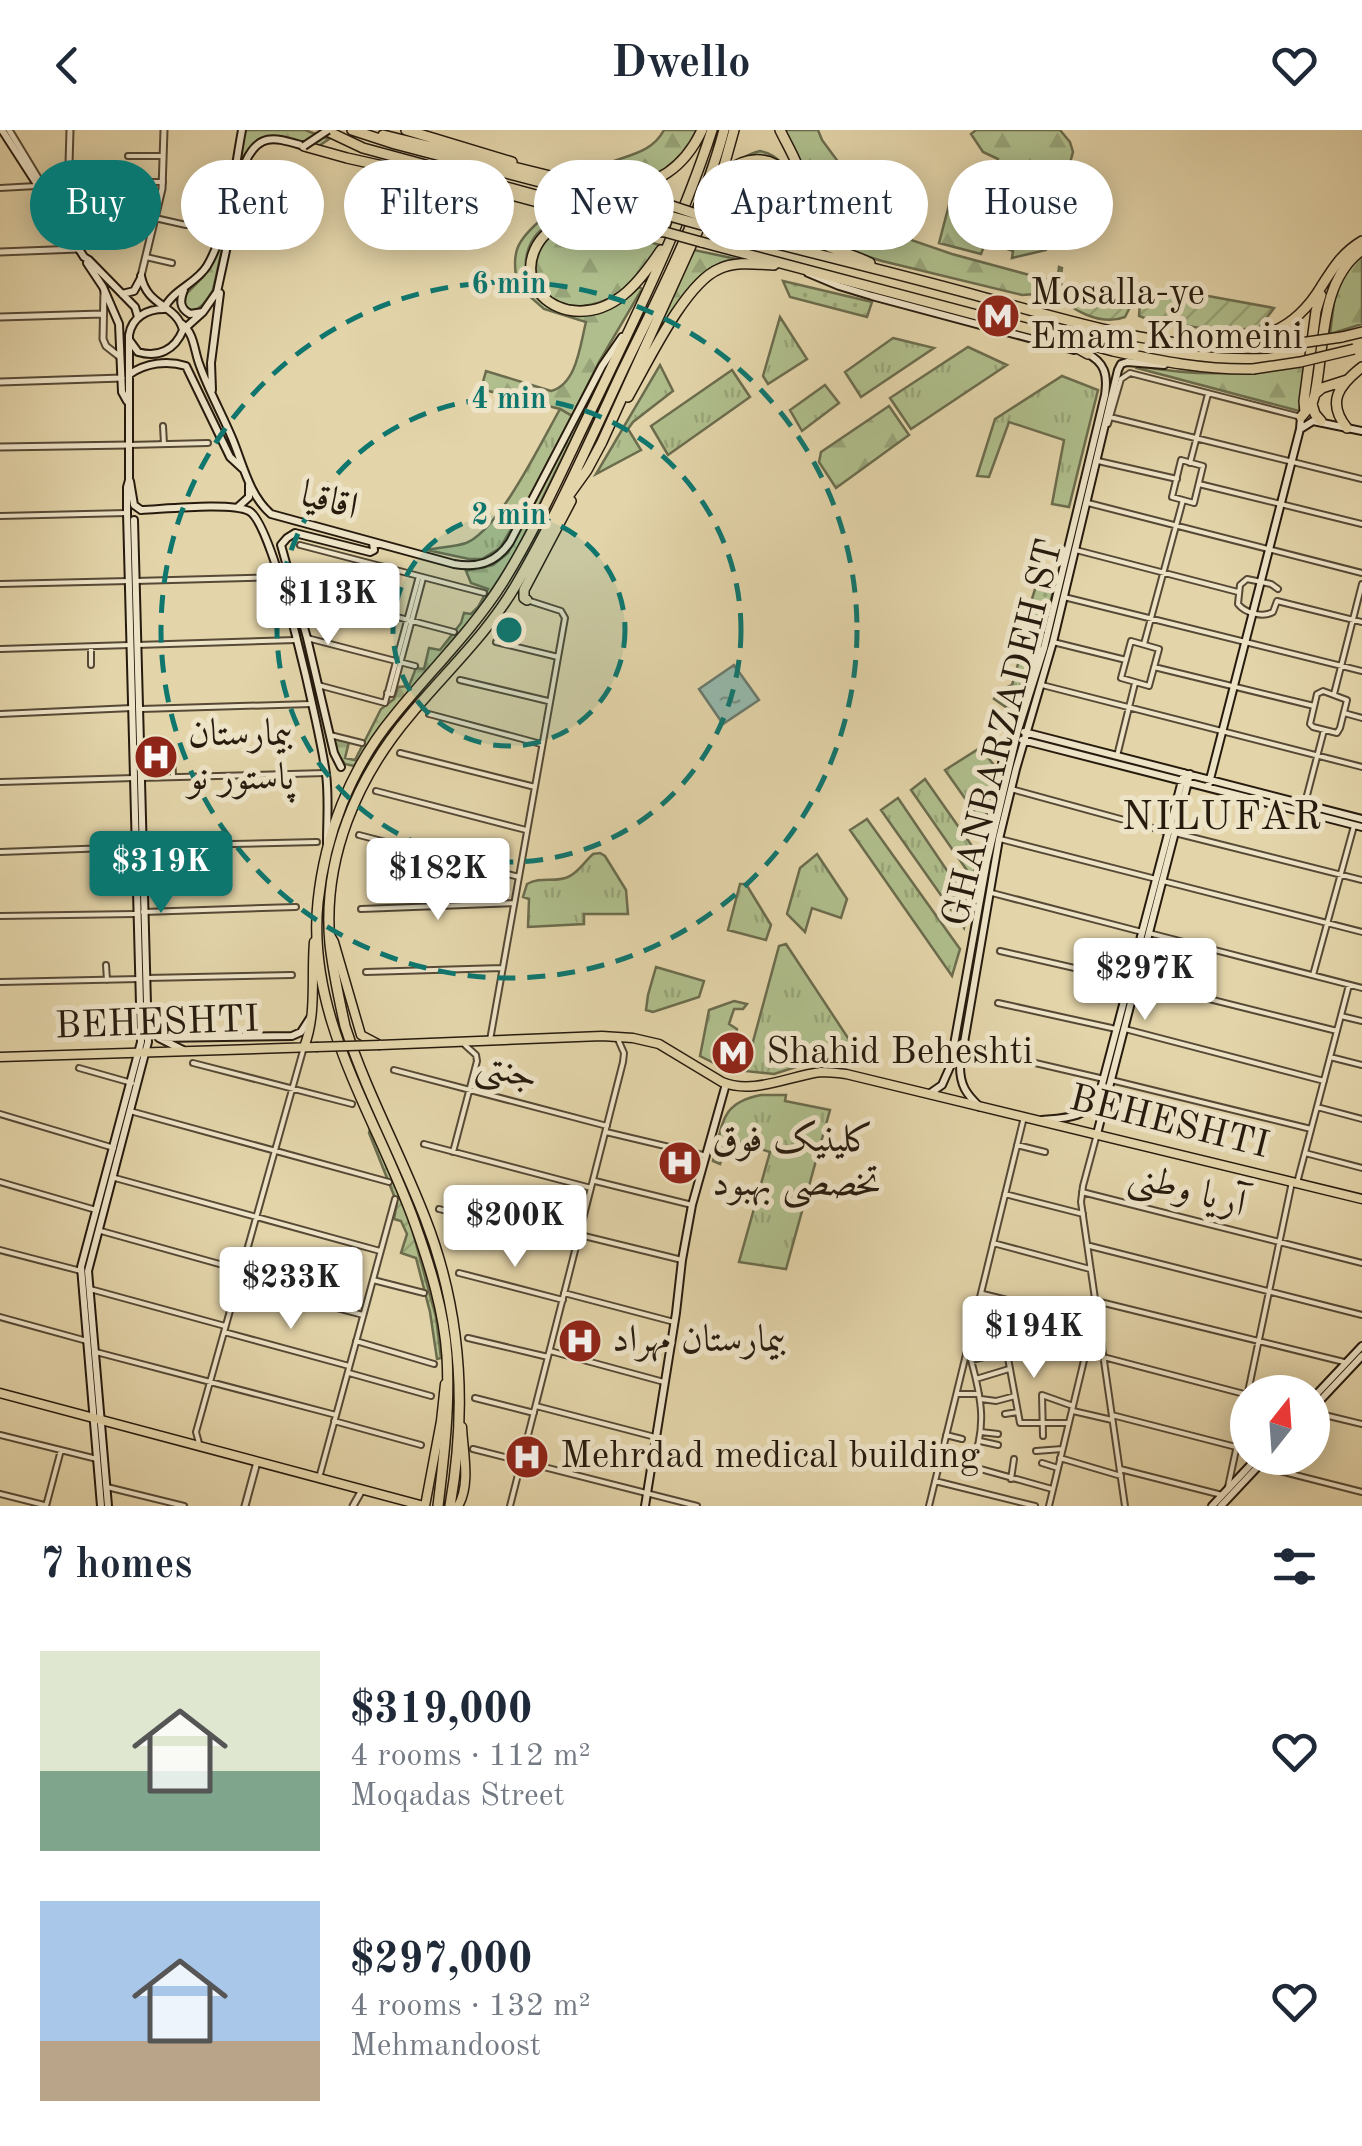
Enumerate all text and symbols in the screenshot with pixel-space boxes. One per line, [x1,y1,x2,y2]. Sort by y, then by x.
icon: back [40,38,95,93]
icon: heart [1267,38,1322,93]
text: Dwello [611,42,751,87]
chip: Buy [30,160,161,250]
chip: Rent [181,160,324,250]
chip: Filters [344,160,514,250]
chip: New [534,160,674,250]
chip: Apartment [694,160,928,250]
chip: House [948,160,1113,250]
text: 6 min [471,270,547,300]
place label: Mosalla-ye Emam Khomeini [1030,275,1303,357]
metro station icon: Mosalla-ye Emam Khomeini [975,293,1021,339]
text: 4 min [471,385,547,415]
street label: اقاقیا [296,476,362,528]
text: 2 min [471,501,547,531]
street label: GHANBARZADEH ST [937,536,1071,930]
pin: $113K [258,563,398,648]
text: $113K [279,579,377,611]
centre of rings [491,612,527,648]
place label: بیمارستان پاستور نو [185,716,296,803]
hospital icon: بیمارستان پاستور نو [133,734,179,780]
district label: NILUFAR [1122,799,1324,839]
pin: $319K [91,831,231,916]
pin: $182K [368,838,508,923]
text: $319K [112,847,210,879]
text: $182K [389,854,487,886]
pin: $297K [1075,938,1215,1023]
text: $297K [1096,954,1194,986]
street label: BEHESHTI [54,1001,260,1047]
metro station icon: Shahid Beheshti [710,1030,756,1076]
place label: Shahid Beheshti [766,1034,1033,1072]
street label: جنتی [471,1046,542,1103]
street label: BEHESHTI [1065,1080,1273,1166]
place label: کلینیک فوق تخصصی بهبود [712,1120,881,1209]
hospital icon: کلینیک فوق تخصصی بهبود [657,1140,703,1186]
street label: آریا وطنی [1123,1151,1255,1231]
pin: $200K [445,1185,585,1270]
text: $200K [466,1201,564,1233]
pin: $233K [221,1247,361,1332]
text: $233K [242,1263,340,1295]
pin: $194K [964,1296,1104,1381]
text: $194K [985,1312,1083,1344]
hospital icon: بیمارستان مهراد [557,1318,603,1364]
place label: بیمارستان مهراد [612,1322,786,1362]
north arrow [1230,1375,1330,1475]
map controls [1230,1375,1330,1475]
hospital icon: Mehrdad medical building [504,1434,550,1480]
place label: Mehrdad medical building [560,1438,981,1476]
icon: filters [1267,1539,1322,1594]
text: 7 homes [40,1545,192,1587]
text: $319,000 [350,1690,532,1732]
icon: home [120,1691,240,1811]
icon: heart [1267,1724,1322,1779]
text: 4 rooms · 112 m² [350,1741,591,1773]
text: Moqadas Street [350,1781,565,1813]
text: $297,000 [350,1940,532,1982]
icon: home [120,1941,240,2061]
icon: heart [1267,1974,1322,2029]
text: 4 rooms · 132 m² [350,1991,591,2023]
text: Mehmandoost [350,2031,541,2063]

